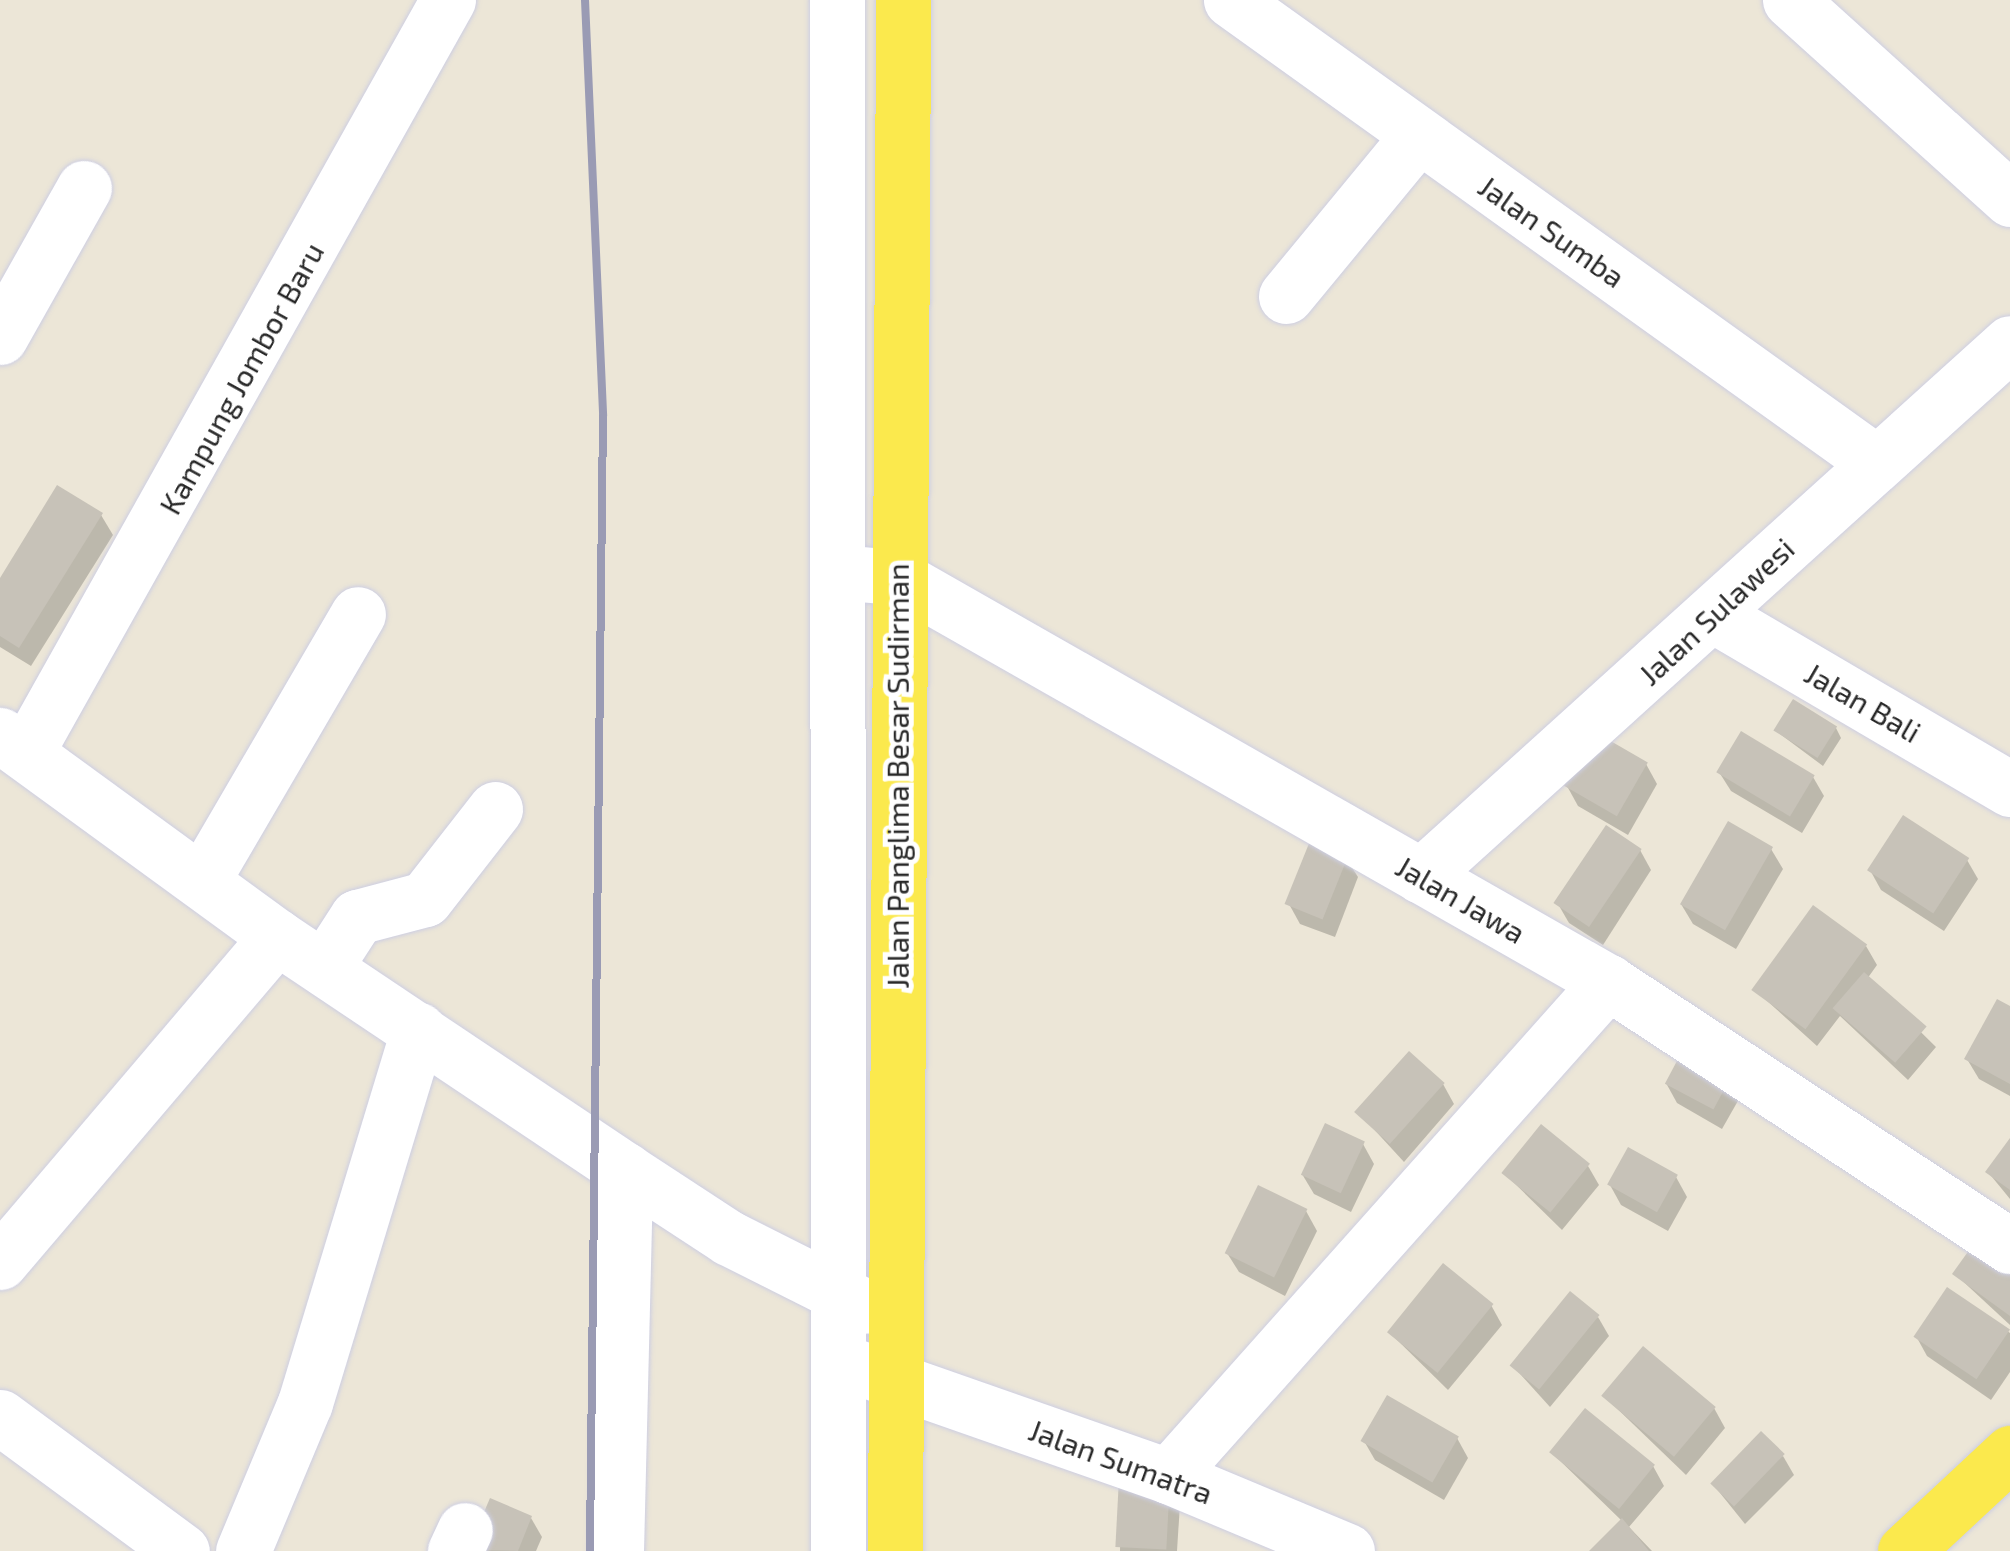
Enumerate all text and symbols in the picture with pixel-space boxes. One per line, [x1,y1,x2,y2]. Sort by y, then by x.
street label: Jalan Sumba [1472,168,1632,294]
street label: Kampung Jombor Baru [151,235,331,521]
street label: Jalan Sulawesi [1631,530,1801,692]
street label: Jalan Panglima Besar Sudirman [879,563,915,989]
street label: Jalan Bali [1799,655,1927,749]
street label: Jalan Jawa [1390,847,1532,951]
street label: Jalan Sumatra [1024,1411,1218,1511]

